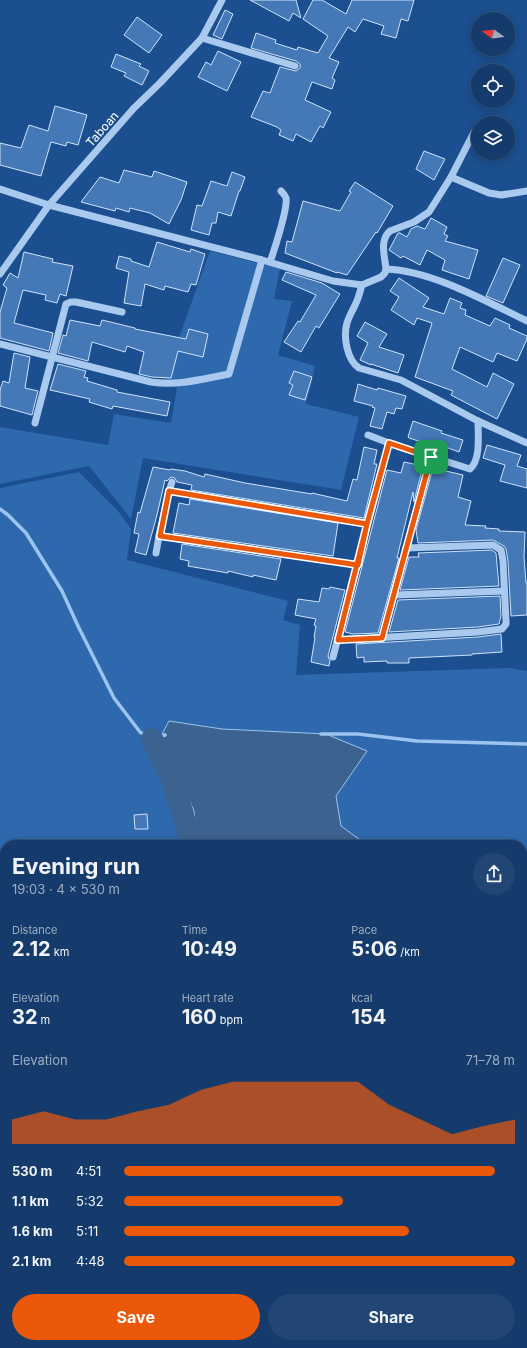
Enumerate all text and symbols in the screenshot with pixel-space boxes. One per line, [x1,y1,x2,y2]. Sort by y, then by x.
north arrow [471,12,515,56]
map controls [471,12,515,160]
button: locate [471,64,515,108]
street label: Taboan [83,108,121,150]
button: layers [471,116,515,160]
pin [414,440,448,474]
icon: arrive [420,446,442,468]
text: Evening run [12,853,140,879]
button: share [473,853,515,895]
text: 19:03 · 4 × 530 m [12,881,120,897]
text: Distance [12,923,57,937]
text: Time [182,923,207,937]
text: Pace [351,923,377,937]
text: 2.12 [12,937,51,961]
text: 10:49 [182,937,237,961]
text: 5:06 [351,937,397,961]
text: km [51,945,69,959]
text: /km [397,945,420,959]
text: Elevation [12,991,59,1005]
text: Heart rate [182,991,234,1005]
text: kcal [351,991,372,1005]
text: 32 [12,1005,38,1029]
text: 160 [182,1005,217,1029]
text: 154 [351,1005,386,1029]
text: m [38,1013,50,1027]
text: bpm [217,1013,243,1027]
text: Elevation [12,1052,68,1068]
text: 71–78 m [466,1052,515,1068]
text: 530 m [12,1163,52,1179]
text: 4:51 [76,1163,101,1179]
text: 1.1 km [12,1193,49,1209]
text: 5:32 [76,1193,104,1209]
text: 1.6 km [12,1223,53,1239]
text: 5:11 [76,1223,98,1239]
text: 2.1 km [12,1253,51,1269]
text: 4:48 [76,1253,105,1269]
button: Save [12,1294,260,1340]
button: Share [268,1294,515,1340]

